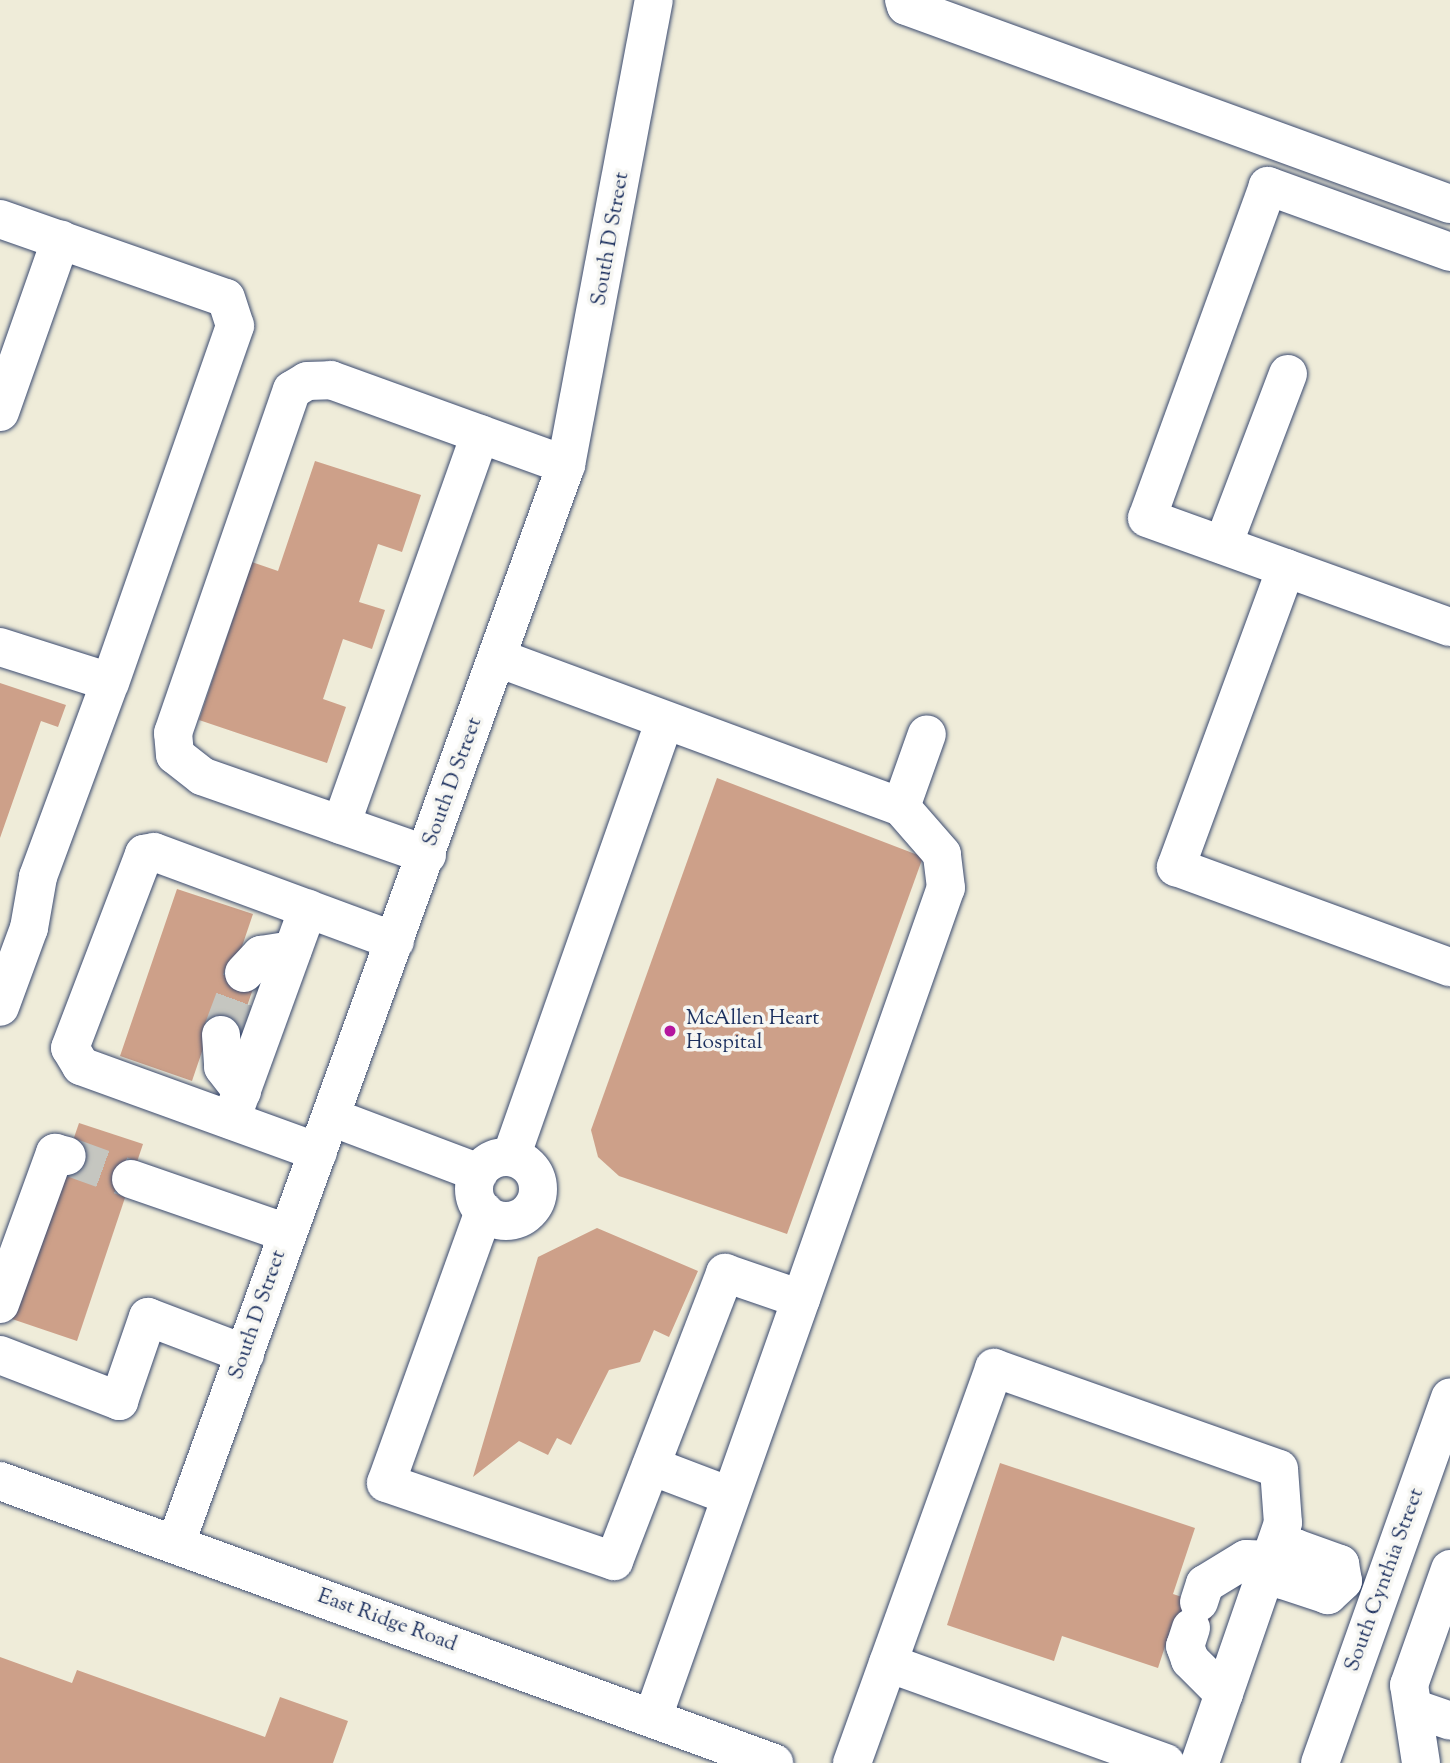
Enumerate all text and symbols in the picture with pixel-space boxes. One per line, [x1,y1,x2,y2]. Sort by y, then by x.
street label: South D Street [587,170,635,308]
street label: South D Street [418,714,488,850]
place label: McAllen Heart Hospital [686,1006,820,1056]
marker: McAllen Heart Hospital [660,1021,680,1041]
street label: South D Street [224,1247,292,1383]
street label: South Cynthia Street [1340,1485,1430,1675]
street label: East Ridge Road [314,1584,460,1658]

